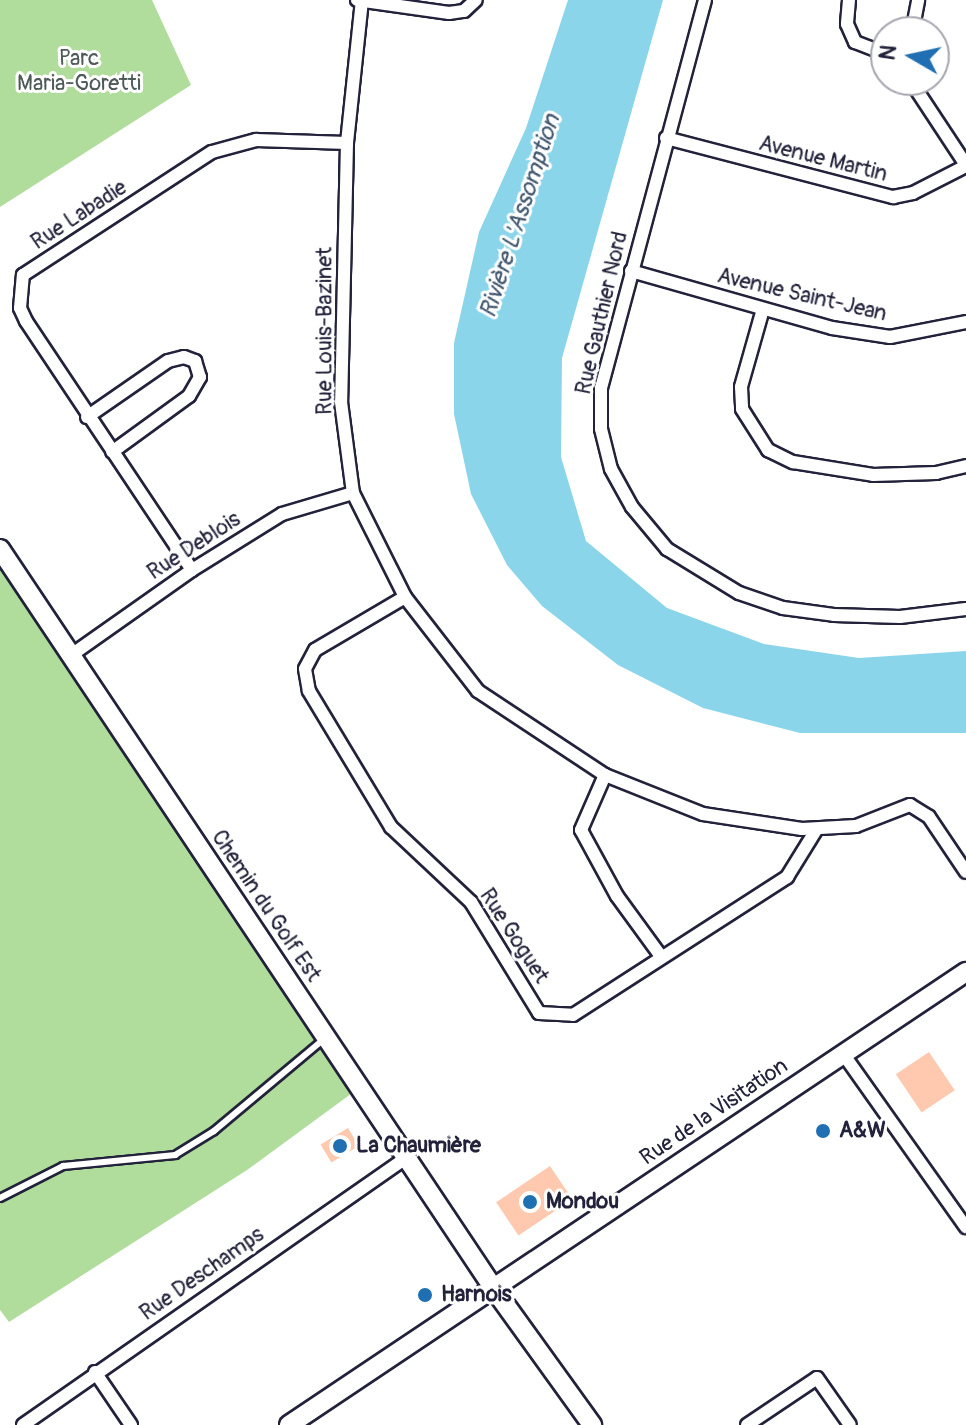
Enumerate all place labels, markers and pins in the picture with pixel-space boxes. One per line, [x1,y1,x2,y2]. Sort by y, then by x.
place label: A&W [839,1118,886,1144]
marker: A&W [814,1122,832,1140]
place label: La Chaumière [356,1133,481,1159]
marker: La Chaumière [331,1137,349,1155]
place label: Mondou [546,1189,619,1215]
marker: Mondou [521,1193,539,1211]
place label: Harnois [441,1282,511,1308]
marker: Harnois [416,1286,434,1304]

